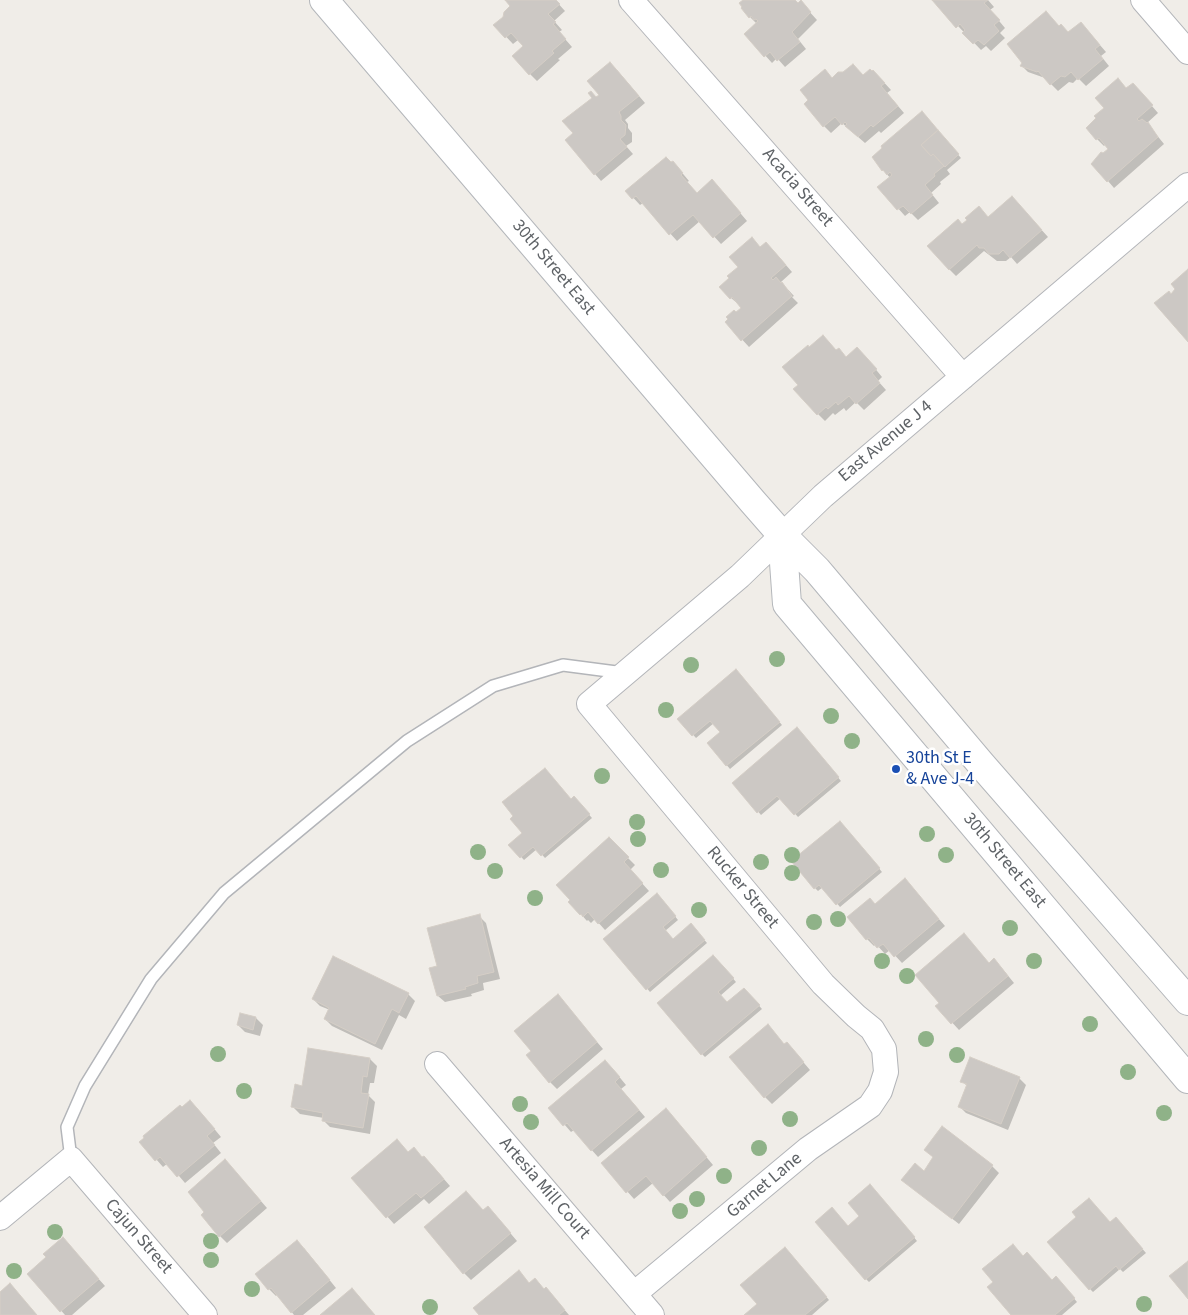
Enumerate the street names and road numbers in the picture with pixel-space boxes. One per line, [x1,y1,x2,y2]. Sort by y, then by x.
street label: Acacia Street [757,144,837,232]
street label: 30th Street East [507,216,599,320]
street label: East Avenue J 4 [835,397,937,487]
street label: 30th Street East [958,809,1050,913]
street label: Rucker Street [701,842,783,934]
street label: Artesia Mill Court [494,1134,594,1244]
street label: Garnet Lane [723,1148,807,1224]
street label: Cajun Street [100,1195,176,1279]

